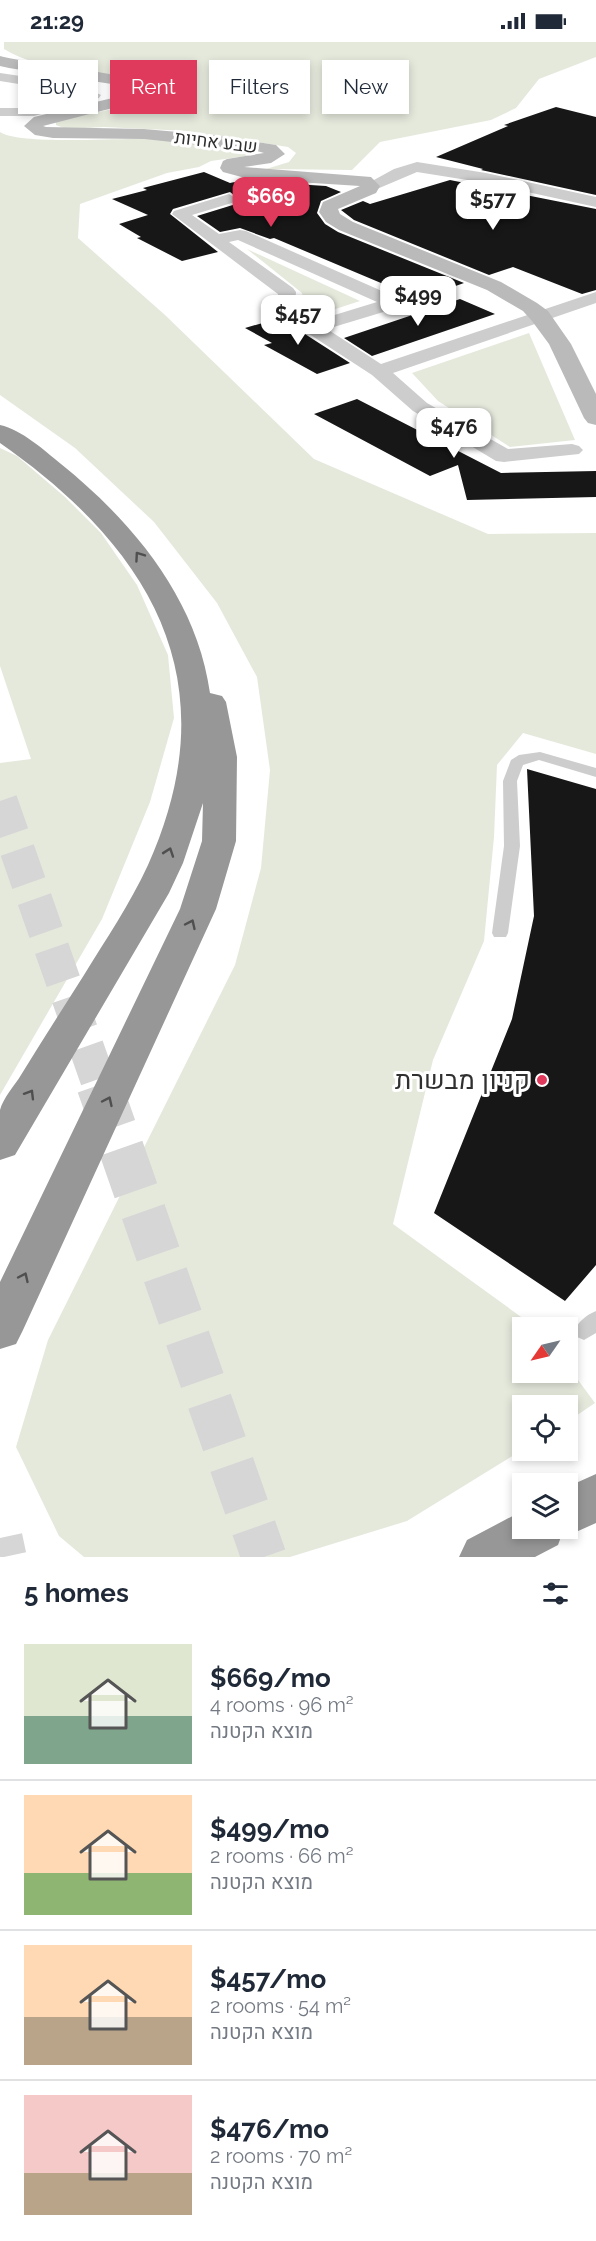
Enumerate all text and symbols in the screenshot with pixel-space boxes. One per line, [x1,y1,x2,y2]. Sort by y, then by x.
text: 21:29 [30,8,84,34]
chip: Buy [18,60,98,114]
chip: Rent [110,60,197,114]
chip: Filters [209,60,310,114]
chip: New [322,60,409,114]
street label: שבע אחיות [173,126,259,157]
pin: $669 [235,177,307,228]
pin: $577 [457,180,529,231]
text: $669 [247,184,295,208]
text: $577 [470,187,516,211]
pin: $499 [382,276,454,327]
text: $499 [394,283,442,307]
pin: $457 [262,295,334,346]
text: $457 [275,302,321,326]
pin: $476 [418,408,490,459]
text: $476 [430,415,478,439]
one-way arrow [135,552,146,563]
one-way arrow [162,847,175,858]
one-way arrow [184,920,196,931]
place label: קניון מבשרת [395,1065,530,1095]
marker: קניון מבשרת [535,1073,549,1087]
one-way arrow [23,1090,35,1100]
one-way arrow [100,1096,112,1107]
one-way arrow [17,1272,29,1283]
north arrow [512,1317,578,1383]
map controls [512,1317,578,1539]
button: locate [512,1395,578,1461]
button: layers [512,1473,578,1539]
icon: filters [539,1577,572,1610]
text: 5 homes [24,1578,129,1608]
text: $669/mo [210,1663,331,1693]
icon: home [72,1668,144,1740]
text: 4 rooms · 96 m² [210,1693,354,1717]
text: מוצא הקטנה [210,1719,313,1743]
text: $499/mo [210,1814,329,1844]
icon: home [72,1819,144,1891]
text: 2 rooms · 66 m² [210,1844,353,1868]
text: מוצא הקטנה [210,1870,313,1894]
text: $457/mo [210,1964,326,1994]
icon: home [72,1969,144,2041]
text: 2 rooms · 54 m² [210,1994,351,2018]
text: מוצא הקטנה [210,2020,313,2044]
text: $476/mo [210,2114,329,2144]
icon: home [72,2119,144,2191]
text: 2 rooms · 70 m² [210,2144,352,2168]
text: מוצא הקטנה [210,2170,313,2194]

